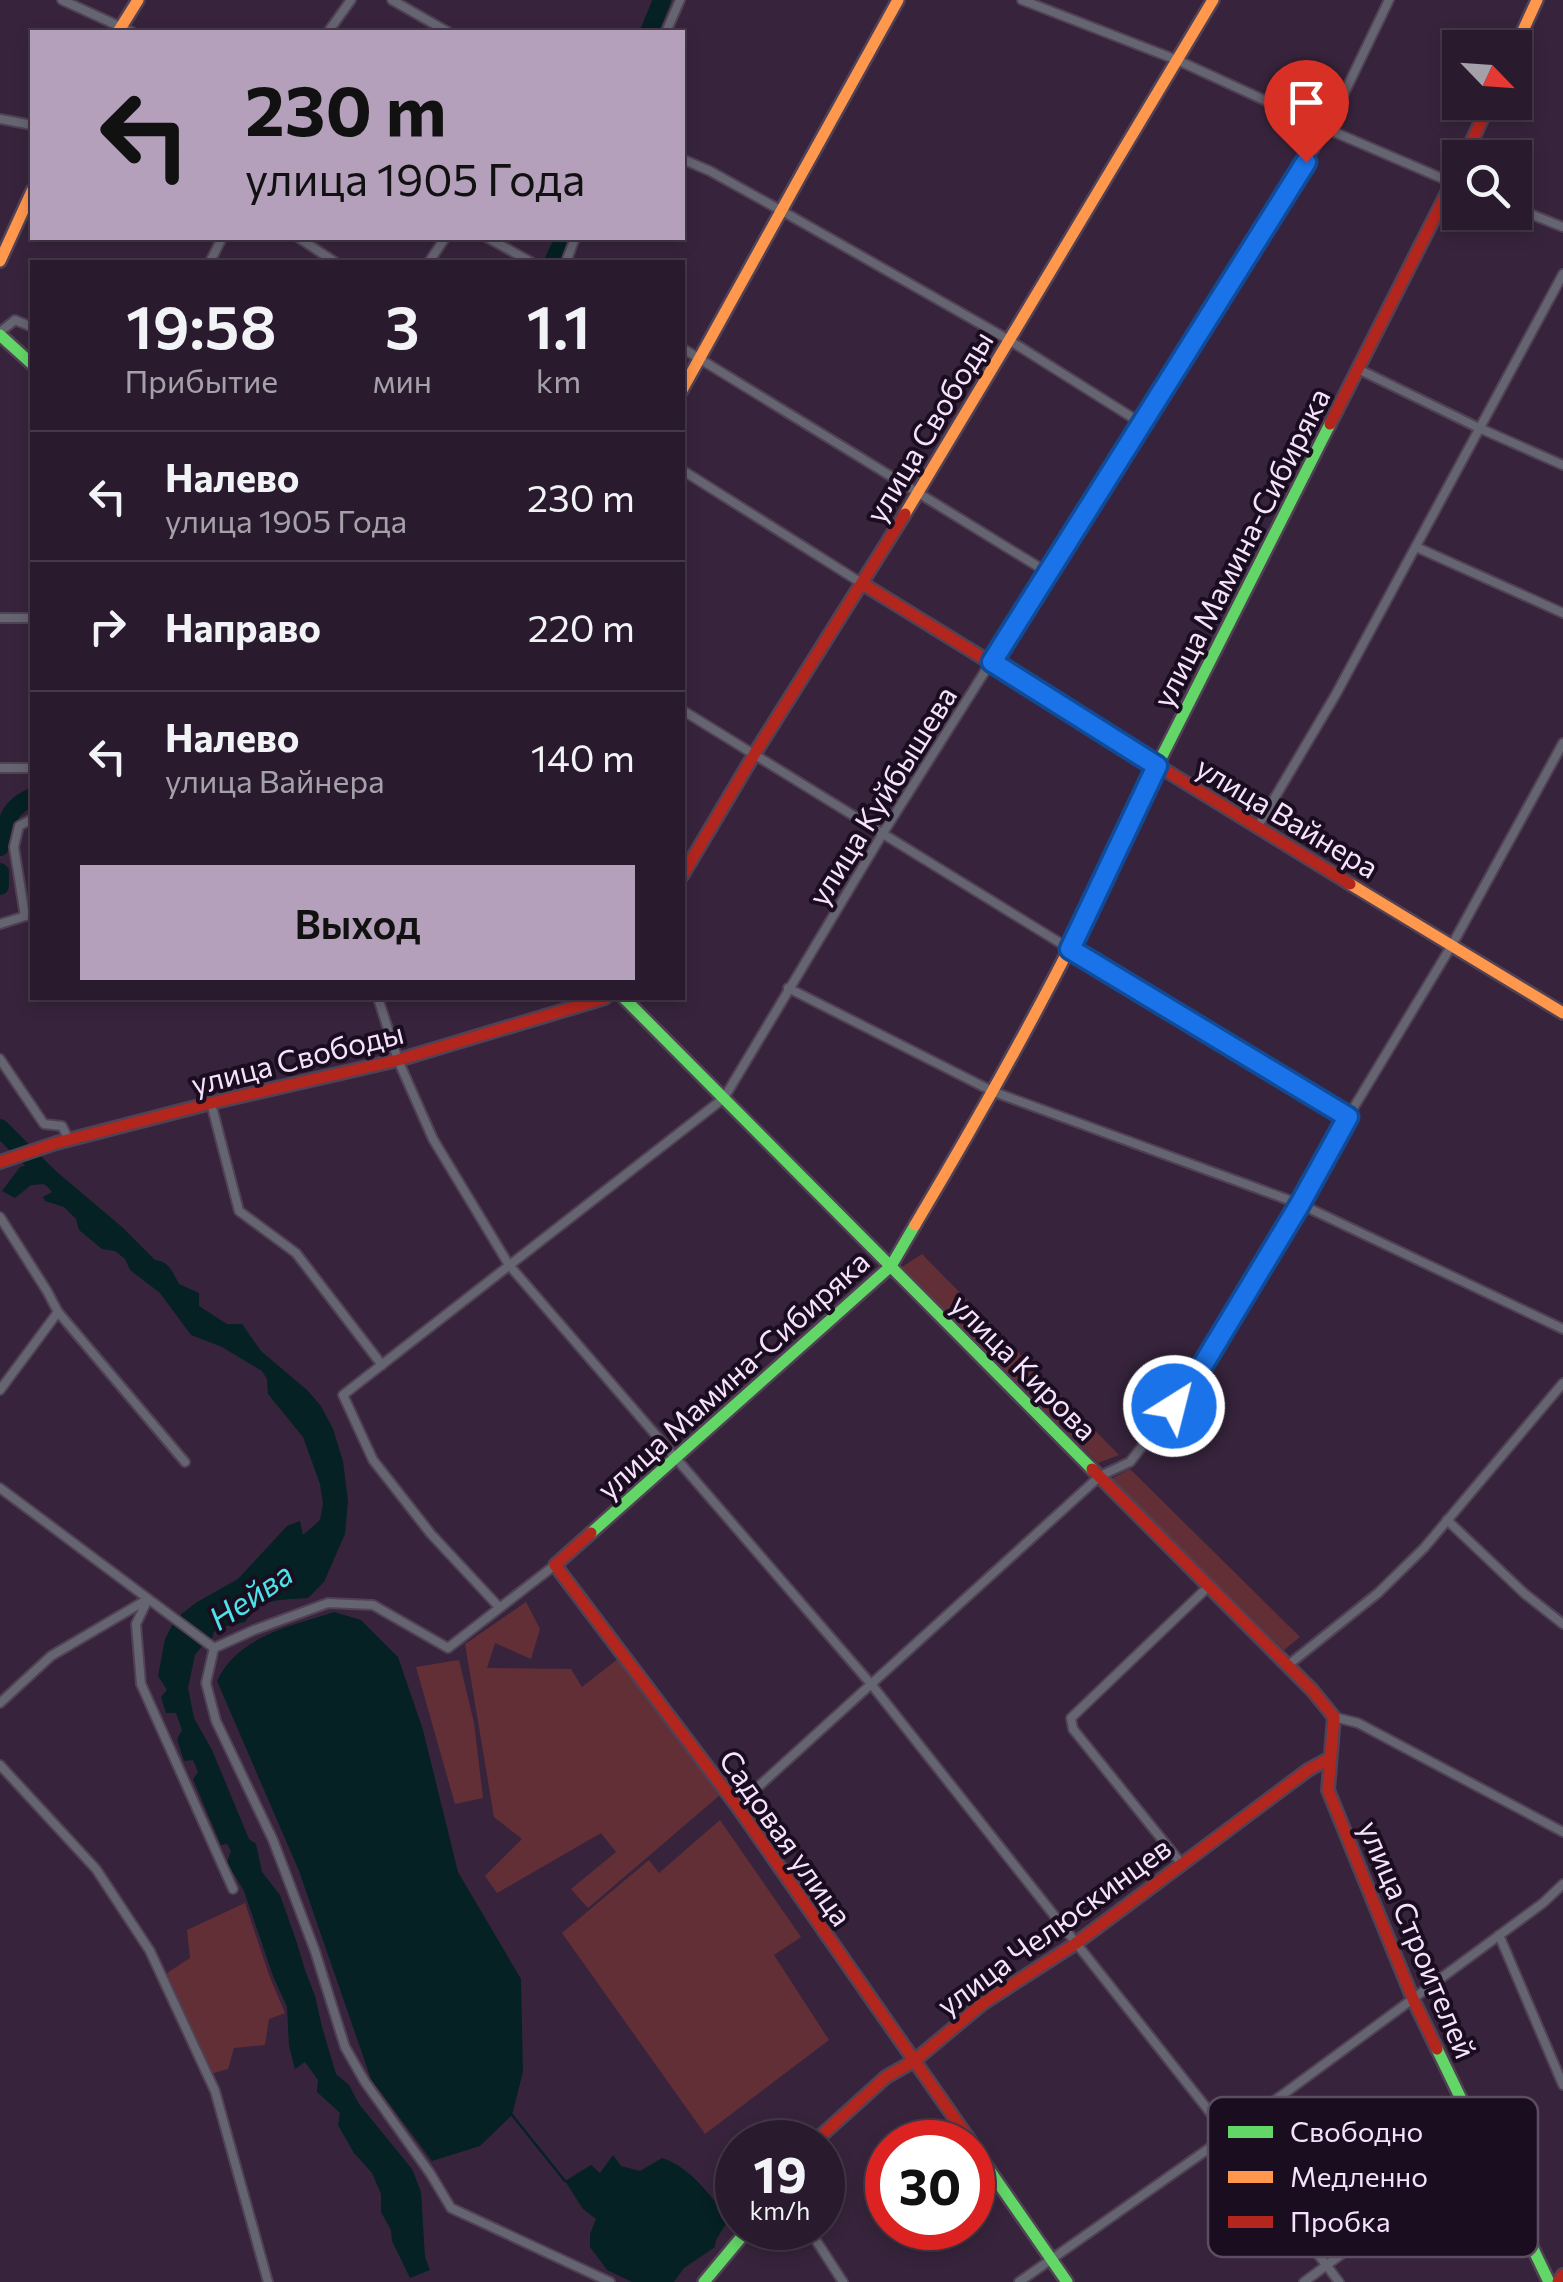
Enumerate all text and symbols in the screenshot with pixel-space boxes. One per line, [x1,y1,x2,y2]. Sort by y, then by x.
north arrow [1442,30,1532,120]
map controls [1442,30,1532,230]
pin [1264,60,1349,163]
text: 230 m [245,65,447,150]
icon: left [80,70,210,200]
icon: arrive [1279,75,1334,130]
button: search [1442,140,1532,230]
text: улица 1905 Года [245,150,585,205]
text: 19:58 [126,288,277,361]
text: 3 [385,288,420,361]
text: 1.1 [526,288,591,361]
street label: улица Свободы [856,323,1000,529]
text: Прибытие [124,360,278,400]
text: мин [373,360,432,400]
text: km [536,360,581,400]
street label: улица Мамина-Сибиряка [1143,381,1337,713]
text: Налево [165,453,299,500]
icon: left [80,469,135,524]
text: 230 m [527,473,635,520]
text: улица 1905 Года [165,500,407,540]
icon: right [80,599,135,654]
text: Направо [165,603,321,650]
text: 220 m [528,603,635,650]
street label: улица Куйбышева [799,678,963,912]
text: Налево [165,713,299,760]
icon: left [80,729,135,784]
text: 140 m [531,733,635,780]
street label: улица Вайнера [1190,747,1386,885]
text: улица Вайнера [165,760,385,800]
button: Выход [80,865,635,980]
street label: улица Свободы [187,1013,407,1101]
street label: улица Мамина-Сибиряка [588,1242,876,1506]
street label: улица Кирова [944,1285,1106,1447]
position arrow [1122,1354,1226,1458]
water label: Нейва [200,1552,300,1638]
street label: Садовая улица [713,1742,861,1932]
street label: улица Строителей [1352,1815,1486,2063]
street label: улица Челюскинцев [929,1828,1177,2022]
legend [1208,2097,1538,2257]
text: Свободно [1290,2114,1423,2148]
speed limit sign: 30 [865,2120,995,2250]
text: 19 [753,2142,807,2203]
text: Медленно [1290,2159,1428,2193]
text: km/h [750,2195,810,2225]
text: Пробка [1290,2204,1390,2238]

